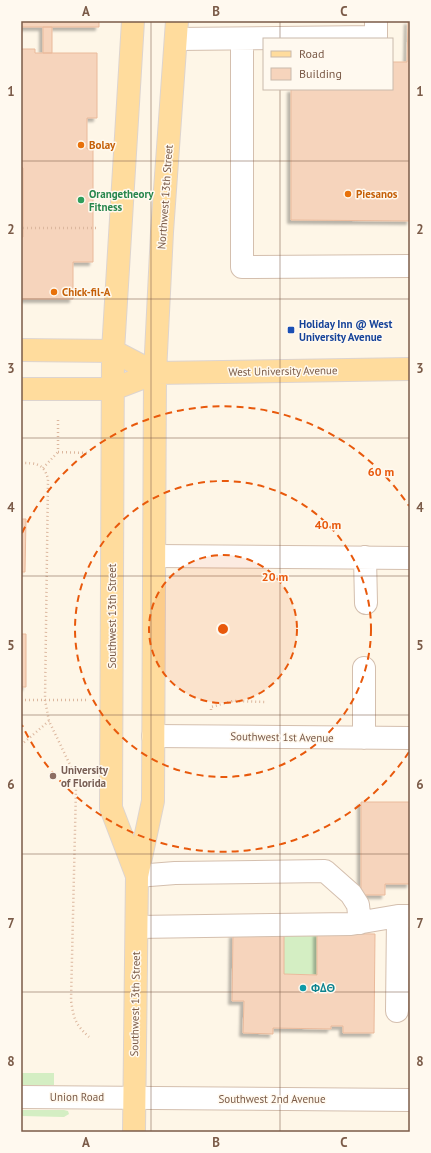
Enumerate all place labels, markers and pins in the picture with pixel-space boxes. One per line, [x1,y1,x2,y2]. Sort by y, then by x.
place label: Bolay [89,138,116,152]
marker: Bolay [76,140,86,150]
place label: Orangetheory Fitness [89,187,154,214]
place label: Piesanos [356,187,398,201]
marker: Piesanos [343,189,353,199]
marker: Orangetheory Fitness [76,195,86,205]
place label: Chick-fil-A [62,285,111,299]
marker: Chick-fil-A [49,287,59,297]
place label: Holiday Inn @ West University Avenue [299,317,392,344]
marker: Holiday Inn @ West University Avenue [286,325,296,335]
centre of rings [216,622,230,636]
place label: University of Florida [61,763,109,790]
marker: University of Florida [48,771,58,781]
place label: ΦΔΘ [311,981,335,995]
marker: ΦΔΘ [298,983,308,993]

